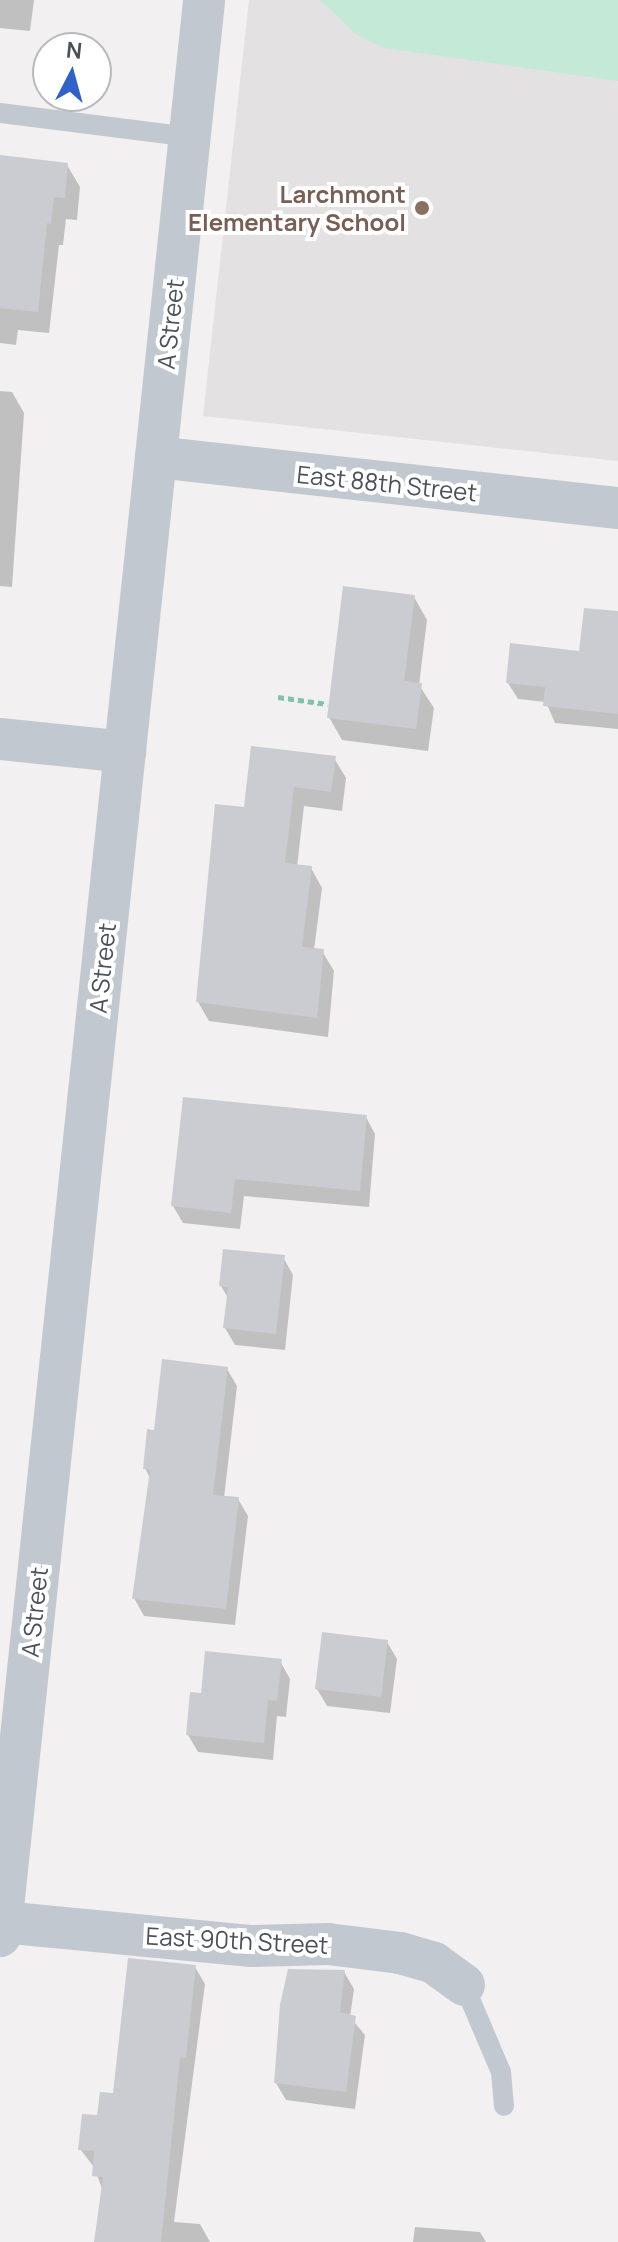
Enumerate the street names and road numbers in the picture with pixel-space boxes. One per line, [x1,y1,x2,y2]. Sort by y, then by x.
street label: A Street [151,277,189,371]
street label: East 88th Street [295,459,479,507]
street label: A Street [83,921,121,1015]
street label: A Street [15,1565,53,1659]
street label: East 90th Street [145,1921,329,1959]

